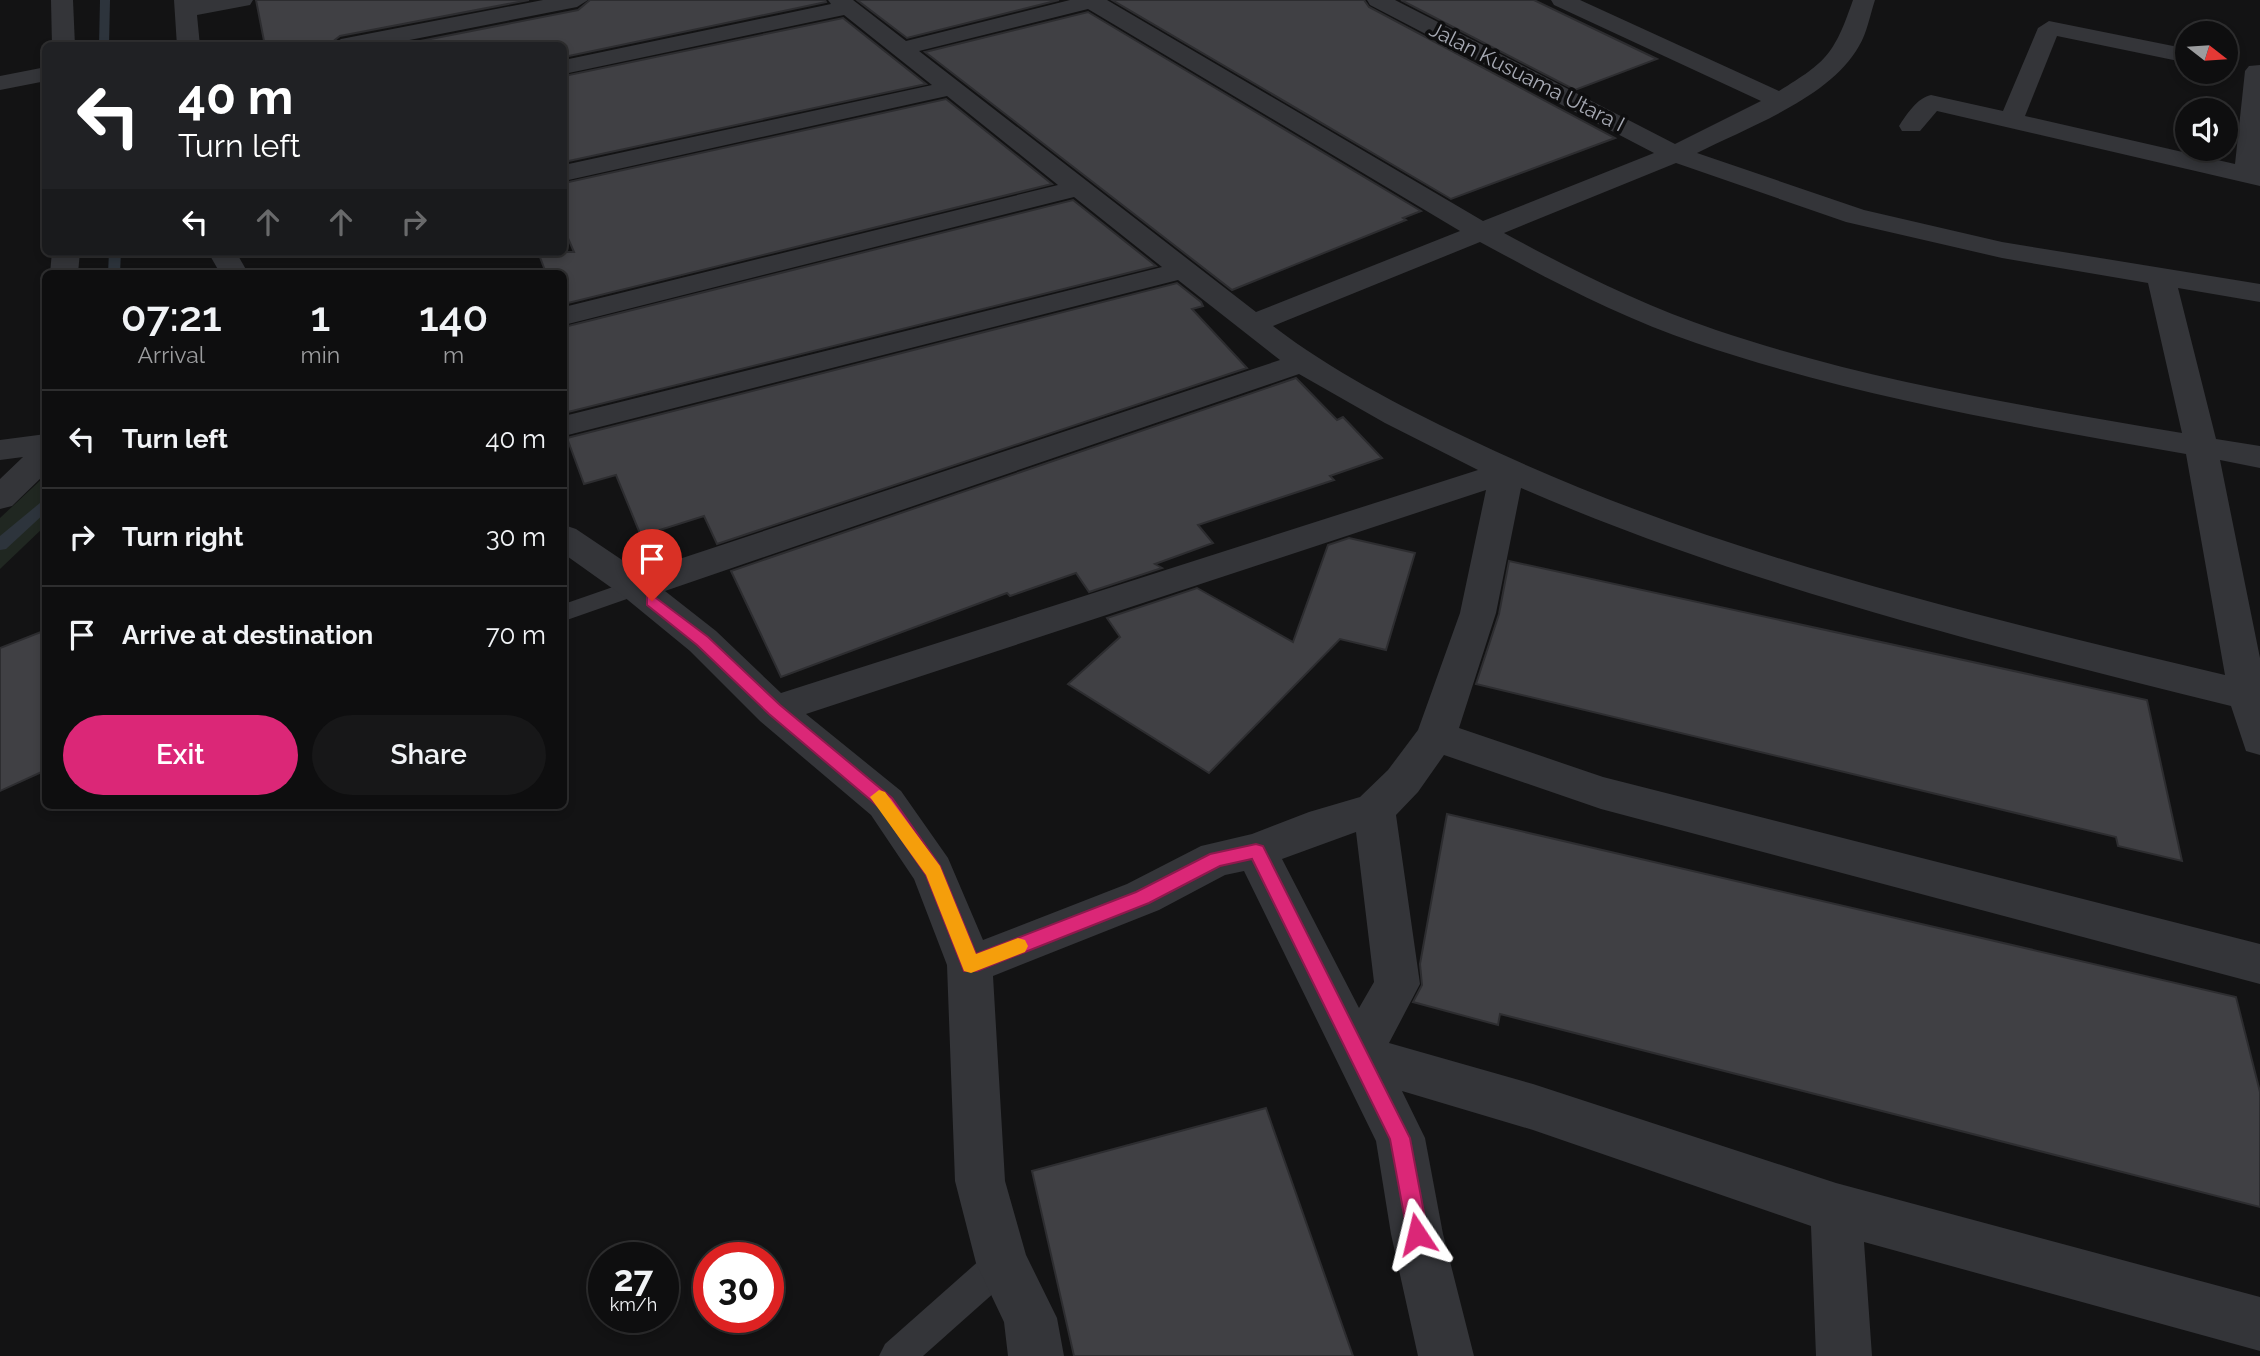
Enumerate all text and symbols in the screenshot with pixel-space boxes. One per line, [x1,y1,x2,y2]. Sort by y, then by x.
street label: Jalan Kusuama Utara I [1426,16,1629,137]
north arrow [2175,21,2238,84]
map controls [2175,21,2238,161]
text: 40 m [178,68,293,125]
icon: left [63,70,154,161]
button: sound [2175,98,2238,161]
text: Turn left [178,127,300,164]
icon: left [176,203,214,241]
icon: ahead [249,203,287,241]
icon: ahead [322,203,360,241]
icon: right [395,203,433,241]
text: 07:21 [121,292,222,341]
text: 1 [310,292,330,341]
text: 140 [419,292,488,341]
text: Arrival [138,341,205,368]
text: min [301,341,340,368]
text: m [443,341,464,368]
icon: left [63,420,101,458]
text: Turn left [122,424,228,454]
text: 40 m [485,424,546,454]
icon: right [63,518,101,556]
text: Turn right [122,522,243,552]
text: 30 m [486,522,546,552]
pin [622,529,682,601]
icon: arrive [633,540,671,578]
icon: arrive [63,616,101,654]
text: Arrive at destination [122,620,373,650]
text: 70 m [486,620,546,650]
button: Exit [63,715,298,795]
button: Share [312,715,546,795]
position arrow [1380,1197,1454,1271]
speed limit sign: 30 [693,1242,784,1333]
text: 27 [614,1258,653,1299]
text: km/h [610,1294,657,1315]

